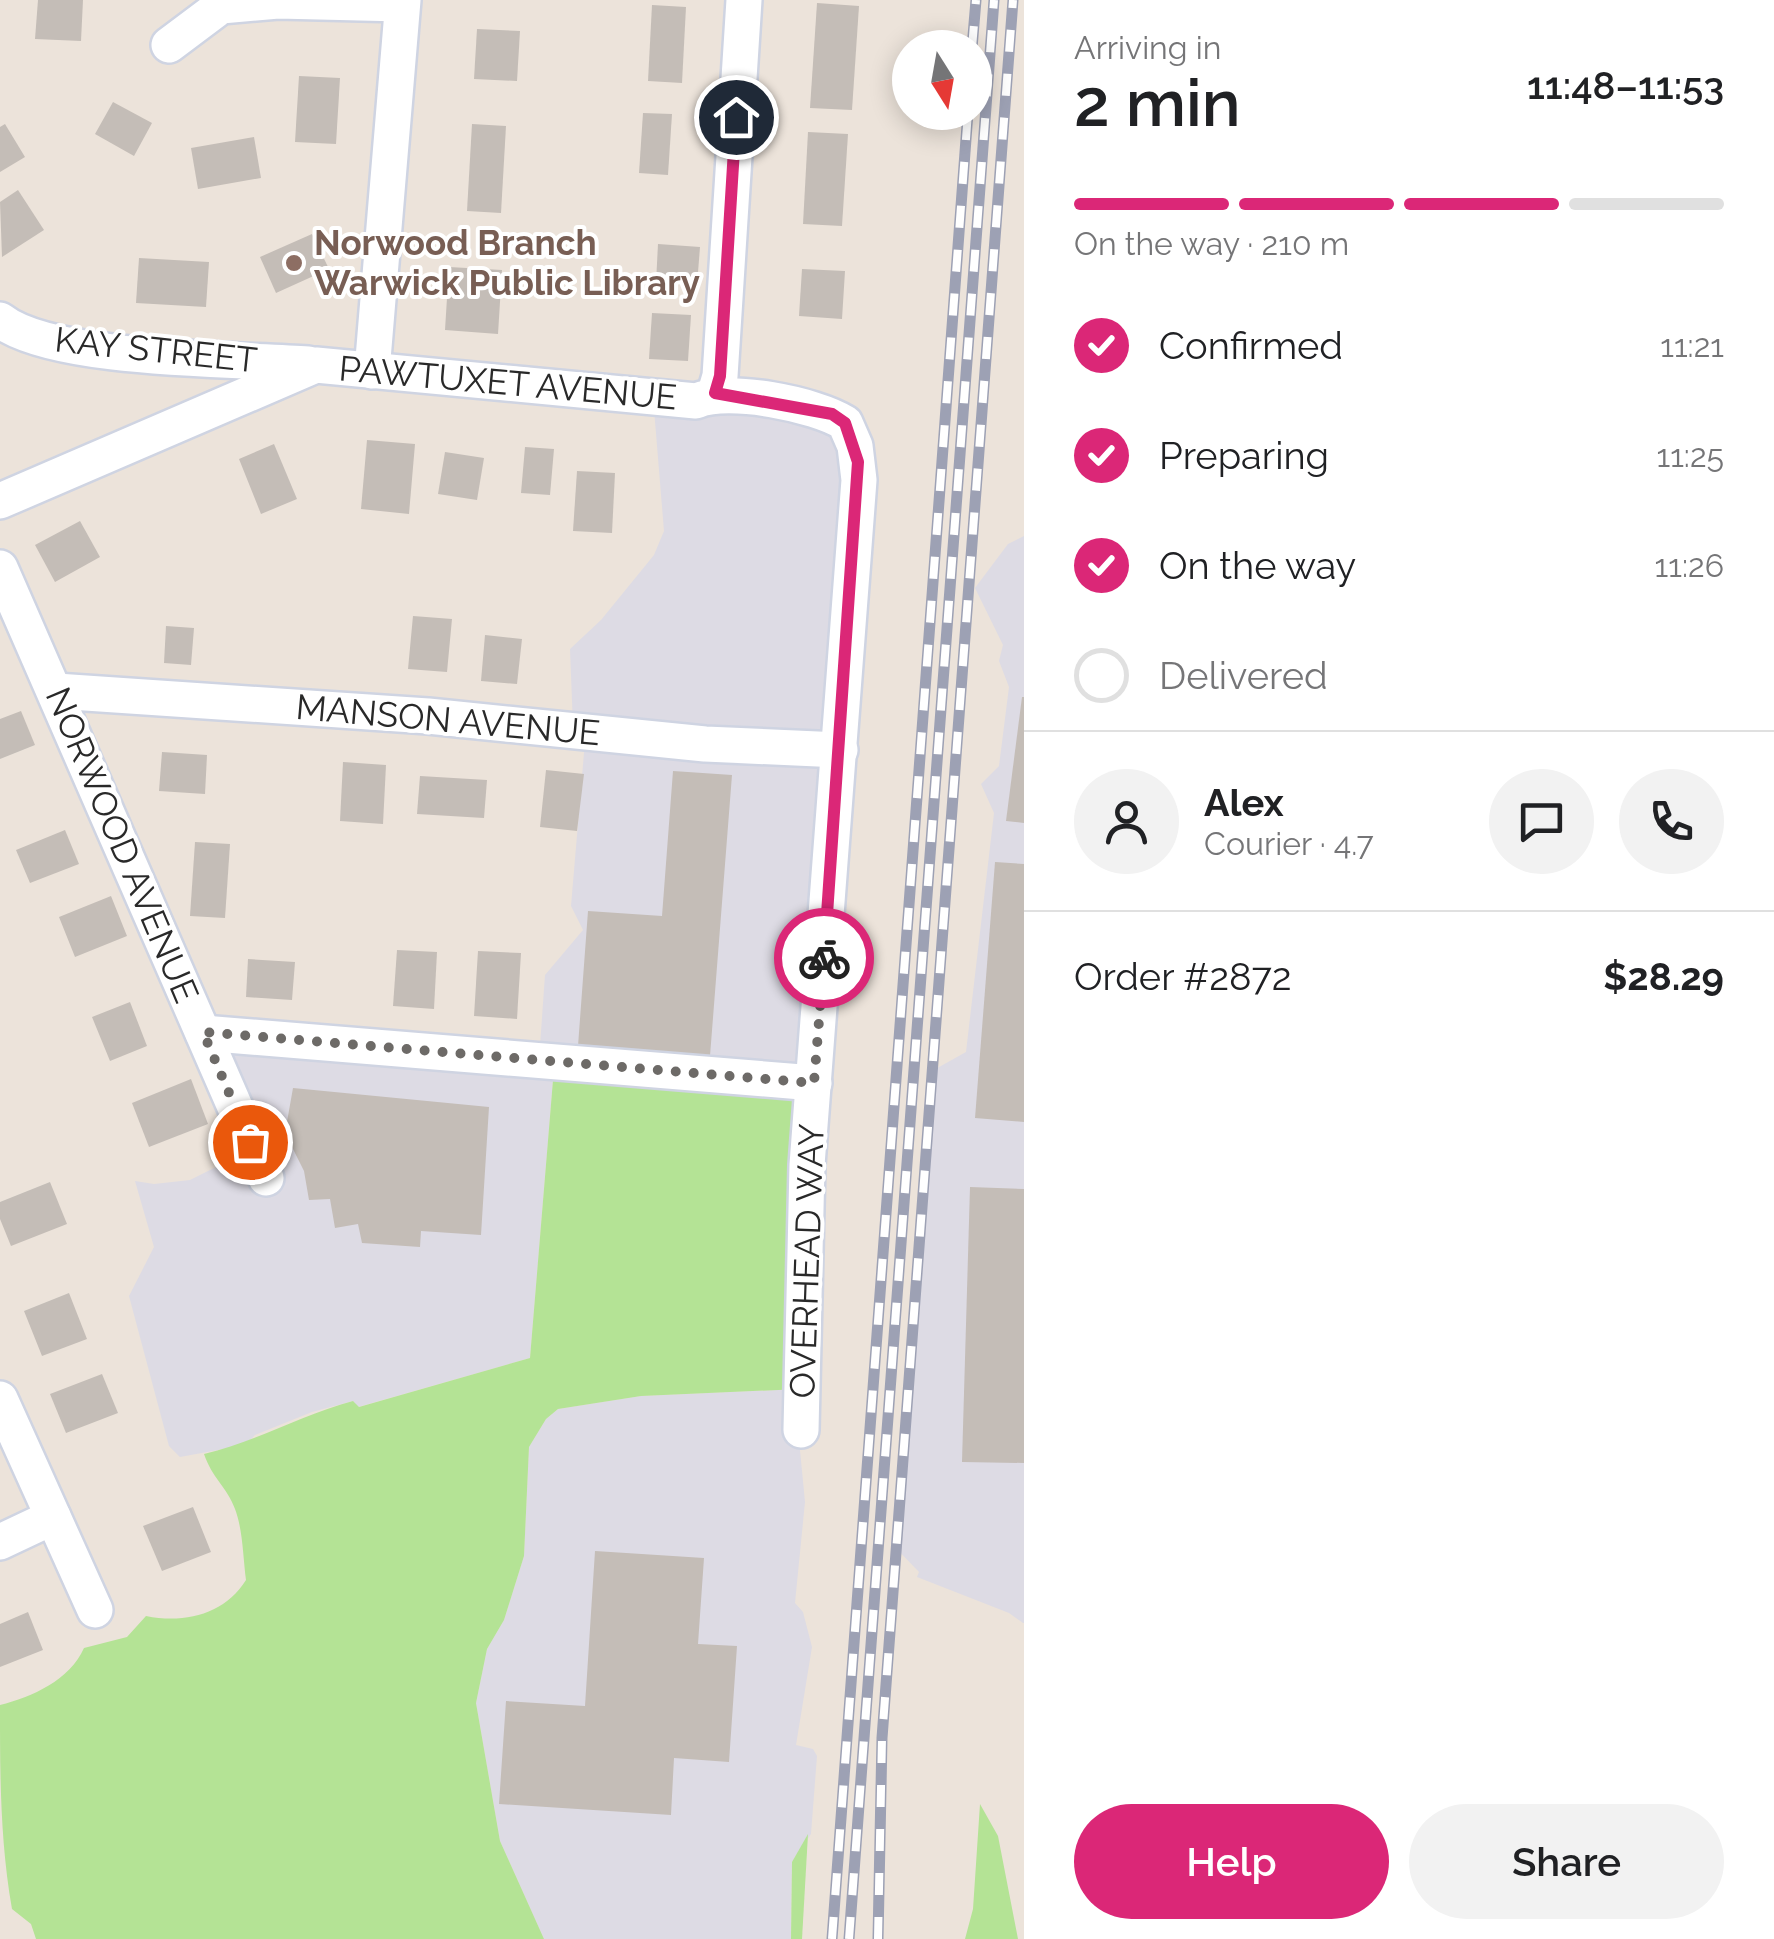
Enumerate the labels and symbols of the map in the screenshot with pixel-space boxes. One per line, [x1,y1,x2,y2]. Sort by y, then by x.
north arrow [892,30,992,130]
pin [694,75,779,160]
place label: Norwood Branch Warwick Public Library [314,222,700,303]
marker: Norwood Branch Warwick Public Library [283,252,305,274]
street label: KAY STREET [53,318,259,381]
street label: PAWTUXET AVENUE [337,347,679,418]
street label: NORWOOD AVENUE [38,681,207,1008]
street label: MANSON AVENUE [294,686,602,753]
courier [774,908,874,1008]
pin [208,1100,293,1185]
street label: OVERHEAD WAY [781,1123,832,1399]

